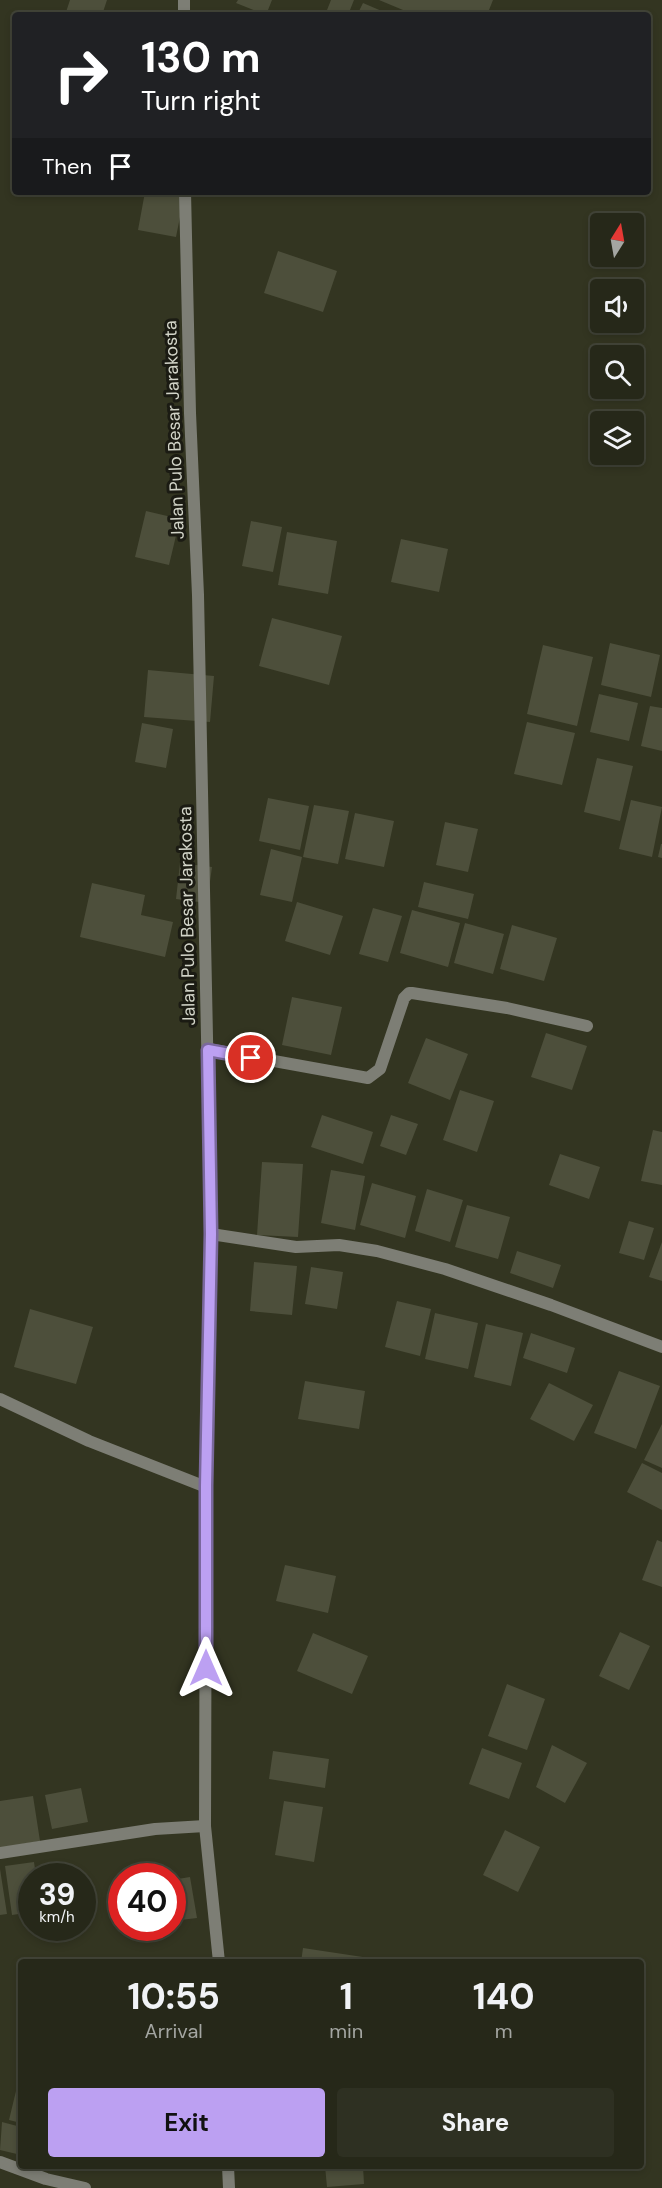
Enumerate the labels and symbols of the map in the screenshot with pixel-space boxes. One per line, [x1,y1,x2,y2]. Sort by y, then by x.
north arrow [590,213,644,267]
street label: Jalan Pulo Besar Jarakosta [158,320,190,540]
street label: Jalan Pulo Besar Jarakosta [173,806,201,1026]
pin [225,1032,276,1083]
position arrow [174,1636,238,1700]
speed limit sign: 40 [108,1863,186,1941]

